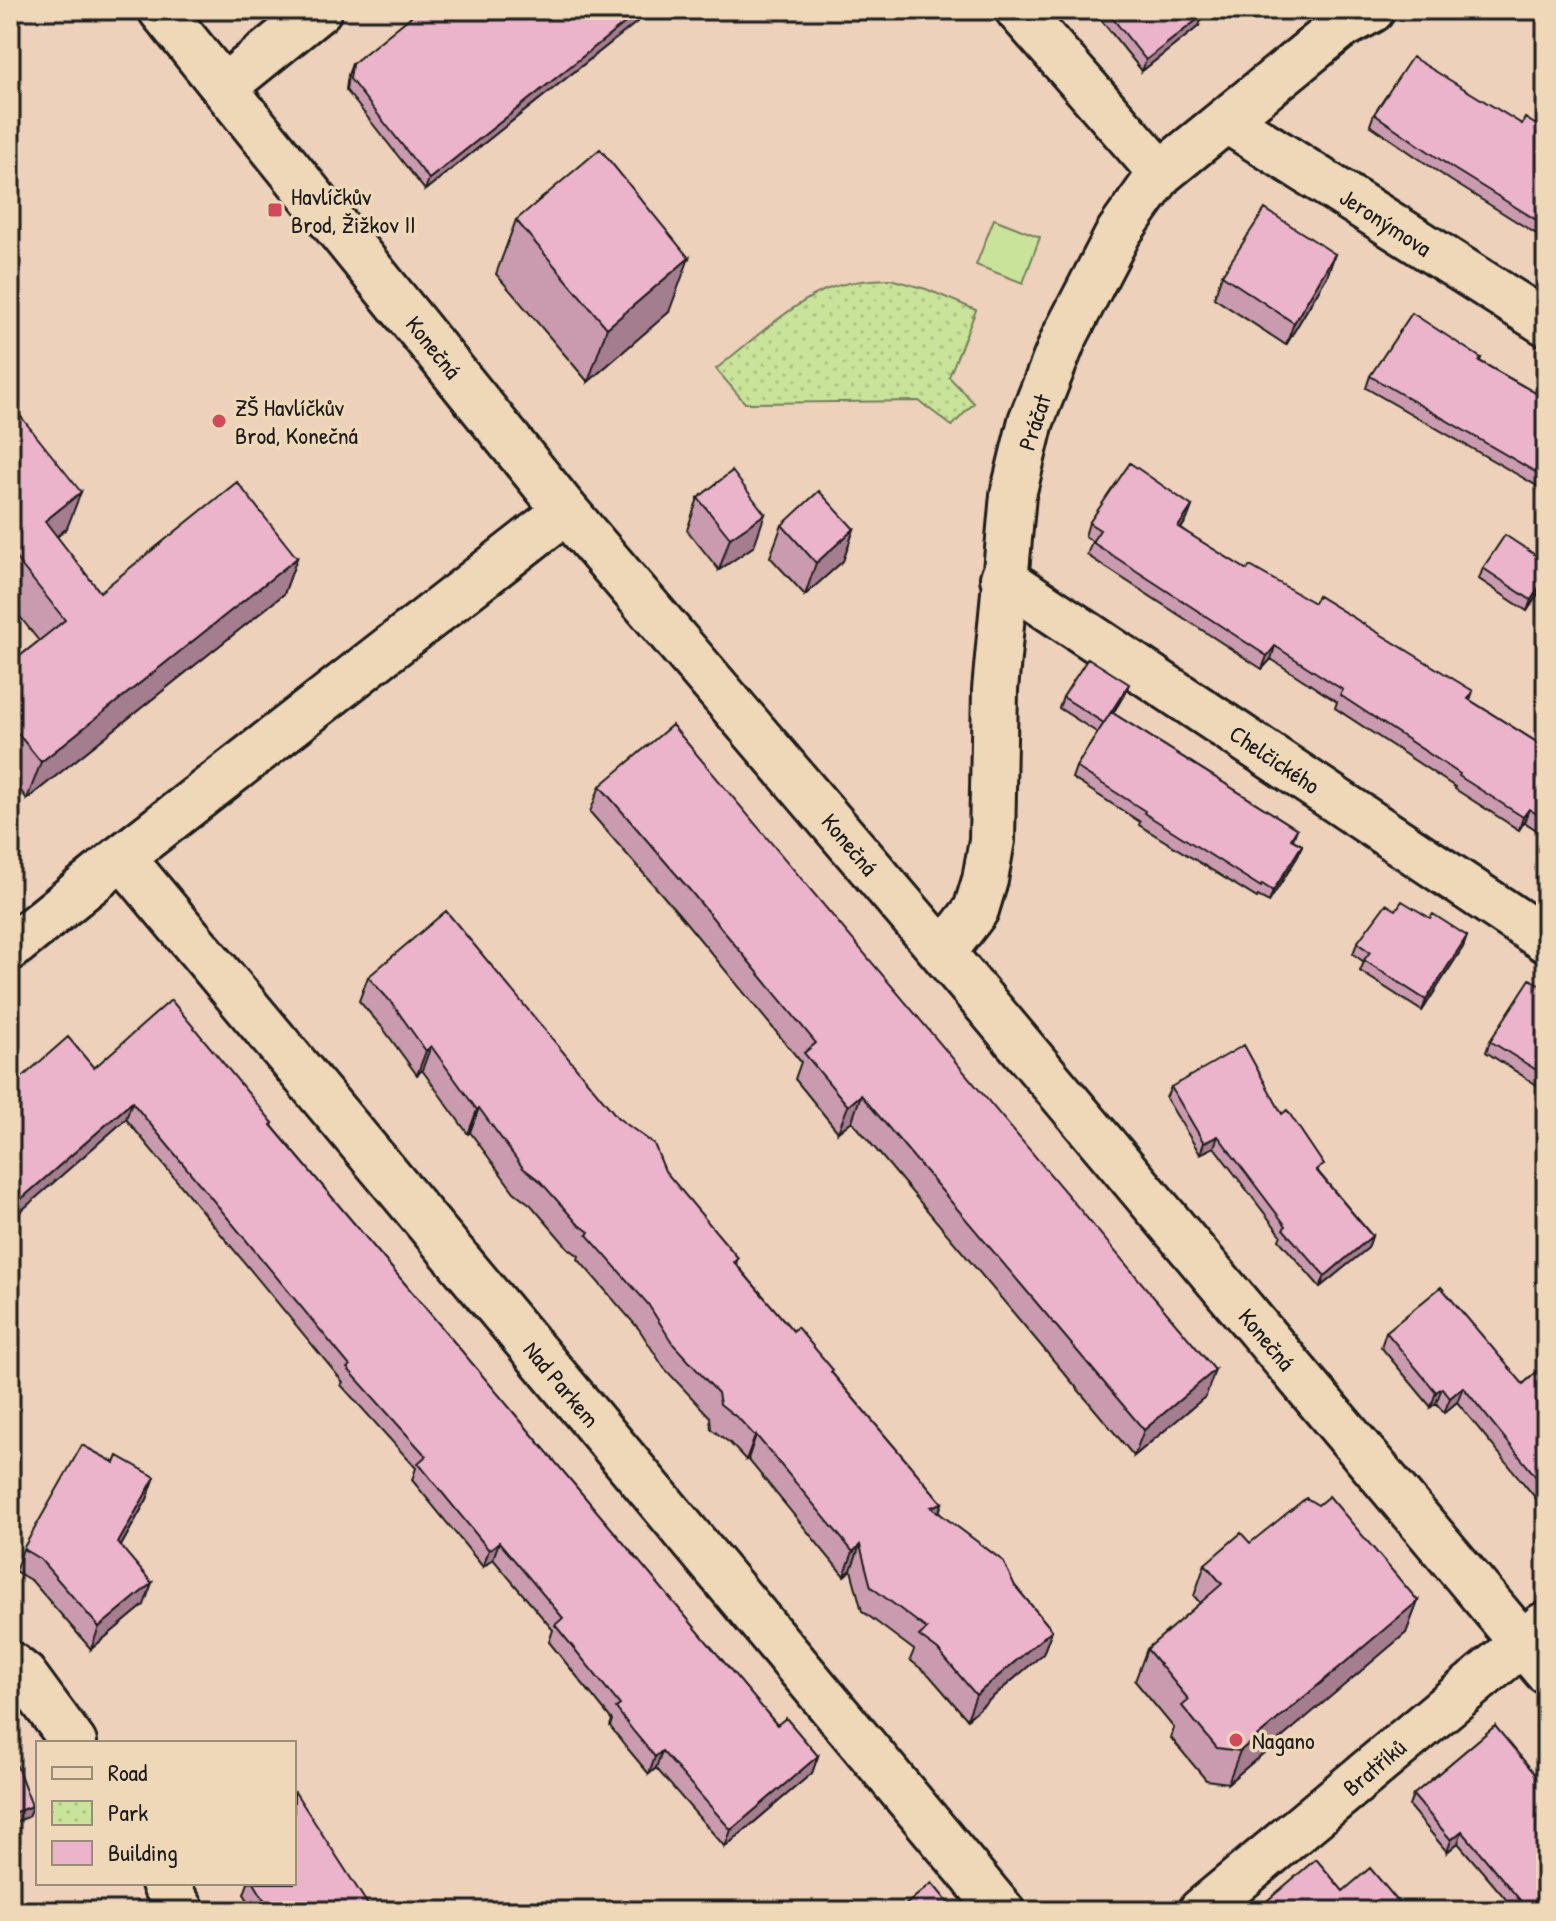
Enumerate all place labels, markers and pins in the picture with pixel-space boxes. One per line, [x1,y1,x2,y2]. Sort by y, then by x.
place label: Havlíčkův Brod, Žižkov II [291,180,416,240]
marker: Havlíčkův Brod, Žižkov II [266,201,284,219]
place label: ZŠ Havlíčkův Brod, Konečná [235,391,358,451]
marker: ZŠ Havlíčkův Brod, Konečná [210,412,228,430]
place label: Nagano [1252,1724,1315,1756]
marker: Nagano [1227,1731,1245,1749]

